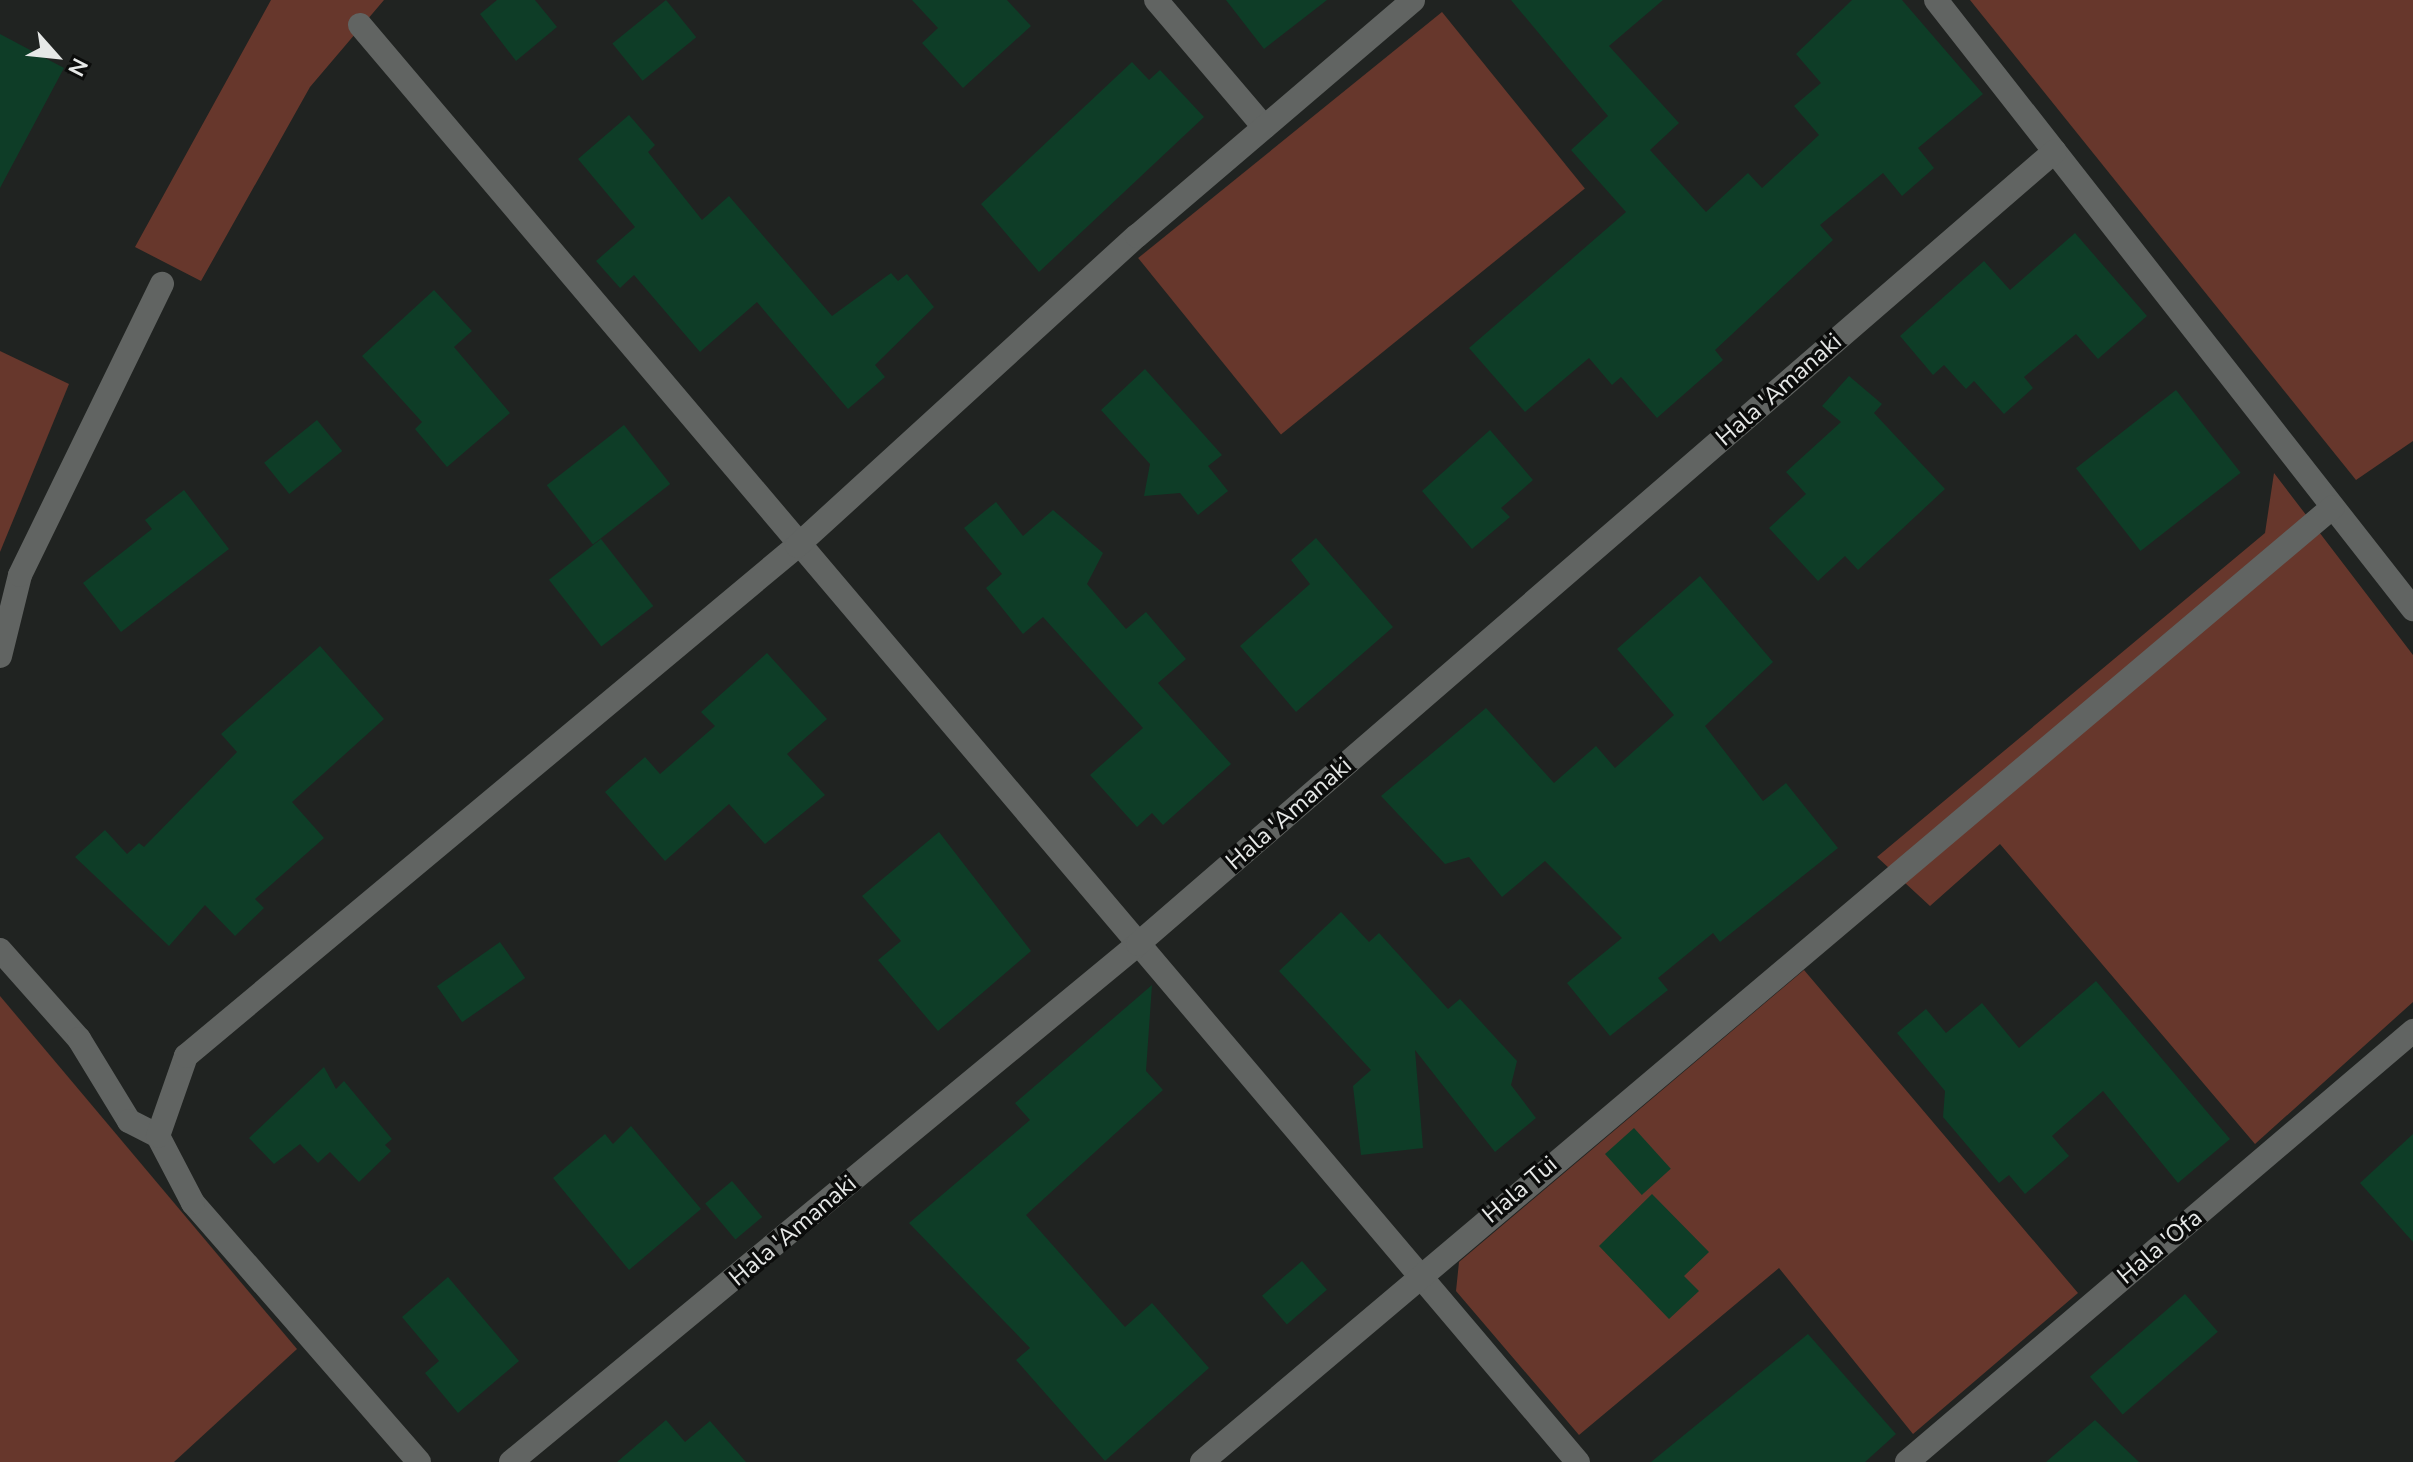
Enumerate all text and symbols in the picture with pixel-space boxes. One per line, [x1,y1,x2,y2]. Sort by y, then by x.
north arrow [16,16,96,96]
text: N [60,53,94,81]
street label: Hala 'Amanaki [1710,328,1848,452]
street label: Hala 'Amanaki [1220,752,1358,876]
street label: Hala Tui [1477,1150,1563,1230]
street label: Hala 'Amanaki [724,1170,862,1292]
street label: Hala 'Ofa [2112,1203,2208,1291]

